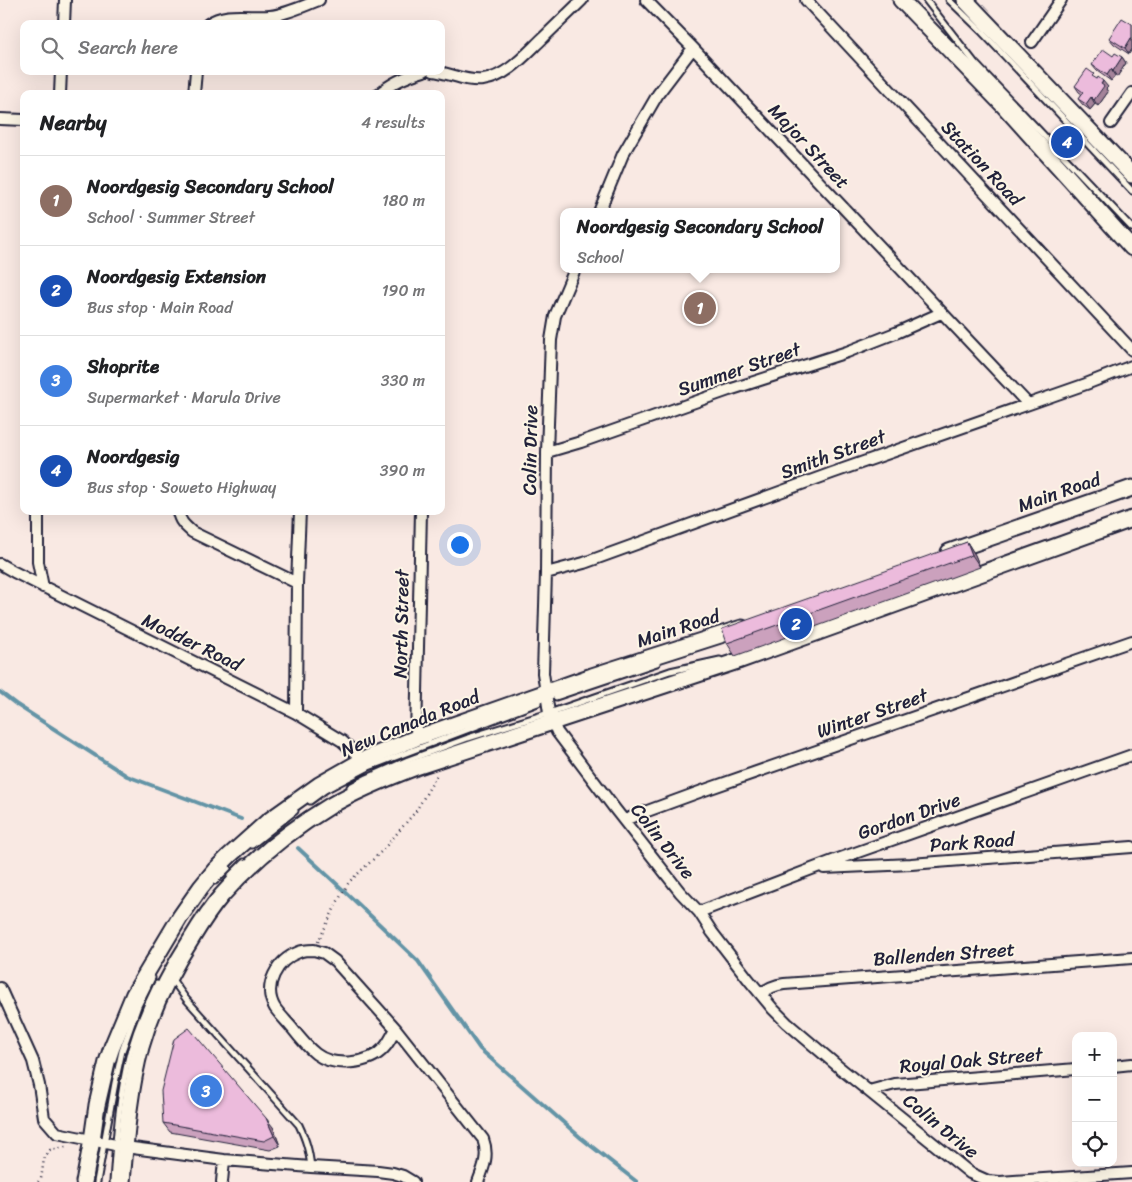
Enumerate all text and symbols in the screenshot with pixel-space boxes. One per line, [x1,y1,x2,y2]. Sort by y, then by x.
search box [20,20,445,75]
text: Search here [78,31,178,64]
icon: search [38,34,66,62]
street label: Major Street [760,95,858,197]
text: Nearby [40,104,106,142]
text: 4 results [361,108,425,137]
street label: Station Road [933,112,1032,215]
pin: 4 [1051,123,1083,161]
text: Noordgesig Secondary School [87,170,334,203]
text: 1 [53,186,59,215]
text: 180 m [382,186,425,215]
text: School · Summer Street [87,203,255,232]
popup [560,208,840,273]
text: Noordgesig Secondary School [577,210,823,243]
text: School [577,243,624,272]
text: Noordgesig Extension [87,260,266,293]
text: 2 [51,276,61,305]
text: 190 m [382,276,425,305]
pin: 1 [684,289,716,327]
text: Bus stop · Main Road [87,293,233,322]
street label: Summer Street [673,332,806,406]
text: Shoprite [87,350,159,383]
text: 3 [52,366,60,395]
text: 330 m [381,366,425,395]
text: Supermarket · Marula Drive [87,383,281,412]
street label: Colin Drive [513,404,547,495]
street label: Smith Street [776,419,892,488]
text: Noordgesig [87,440,180,473]
text: 4 [51,456,61,485]
text: 390 m [380,456,425,485]
street label: Main Road [1013,462,1106,522]
text: Bus stop · Soweto Highway [87,473,276,502]
your location [447,532,473,558]
street label: North Street [384,568,418,679]
street label: Main Road [632,599,725,657]
street label: Modder Road [136,603,250,681]
pin: 2 [780,605,812,643]
street label: Winter Street [812,678,933,747]
street label: New Canada Road [335,679,486,766]
street label: Gordon Drive [853,783,965,849]
street label: Colin Drive [622,795,704,887]
street label: Park Road [929,822,1017,861]
street label: Ballenden Street [872,933,1016,975]
map controls [1072,1032,1117,1167]
button: + [1072,1032,1117,1077]
street label: Royal Oak Street [898,1037,1045,1083]
pin: 3 [190,1072,222,1110]
button: − [1072,1077,1117,1122]
street label: Colin Drive [896,1085,987,1167]
button: locate [1072,1122,1117,1167]

